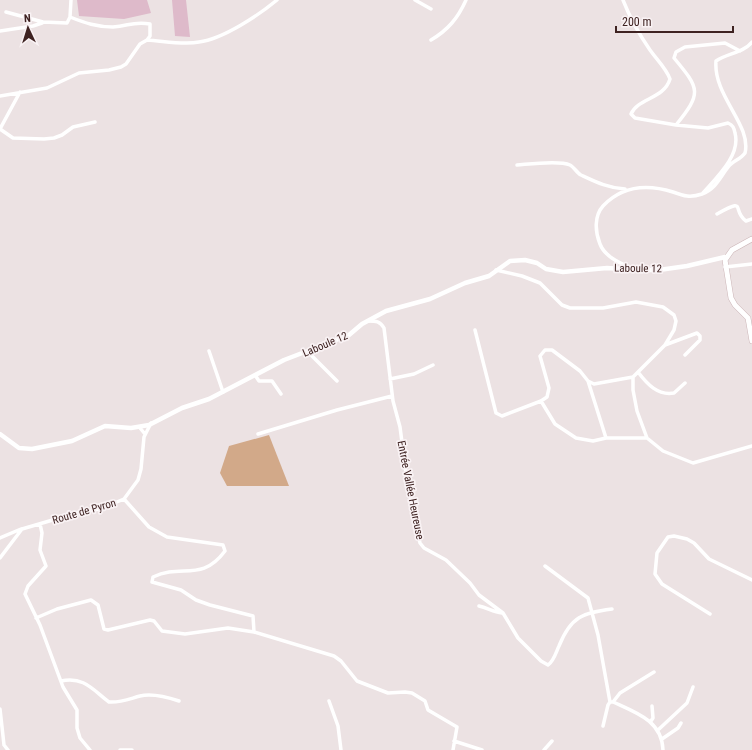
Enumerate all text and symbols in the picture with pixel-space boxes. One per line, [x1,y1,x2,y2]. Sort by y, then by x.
north arrow [8,8,48,48]
scale bar [616,8,733,34]
text: N [24,12,31,25]
text: 200 m [622,15,652,29]
street label: Laboule 12 [614,262,662,275]
street label: Laboule 12 [301,329,350,360]
street label: Entrée Vallée Heureuse [395,440,426,541]
street label: Route de Pyron [51,496,117,527]

